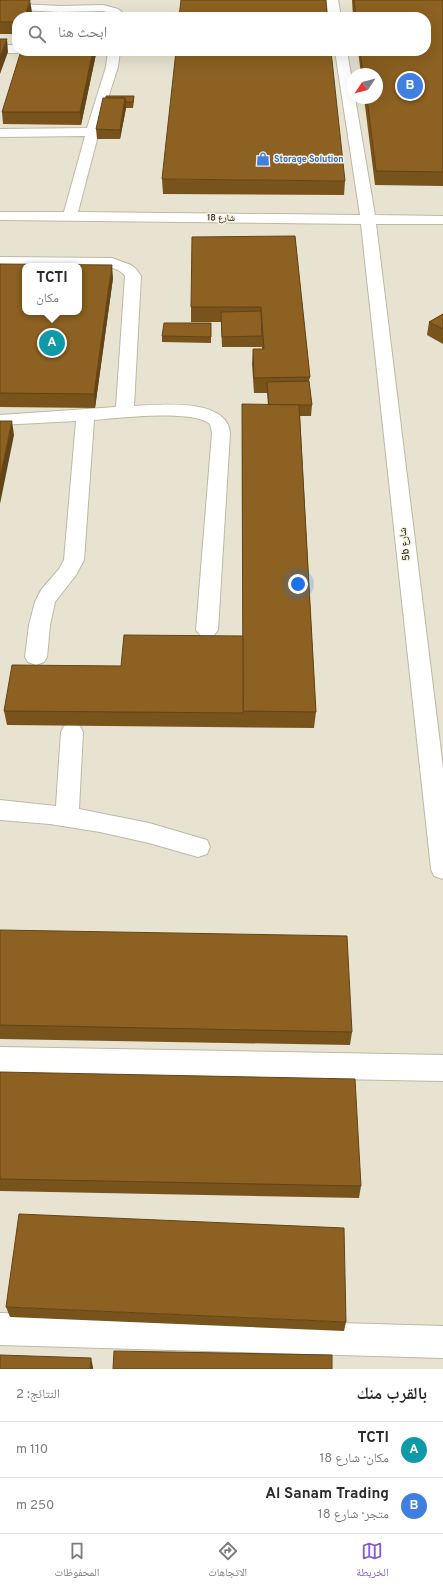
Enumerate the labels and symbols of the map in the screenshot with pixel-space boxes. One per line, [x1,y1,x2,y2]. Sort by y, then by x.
north arrow [347,68,383,104]
pin: B [397,71,423,101]
shop icon: Storage Solution [255,151,271,167]
place label: Storage Solution [274,154,344,165]
street label: شارع 18 [207,212,235,224]
pin: A [39,328,65,358]
street label: 5b شارع [396,526,413,561]
your location [288,574,308,594]

